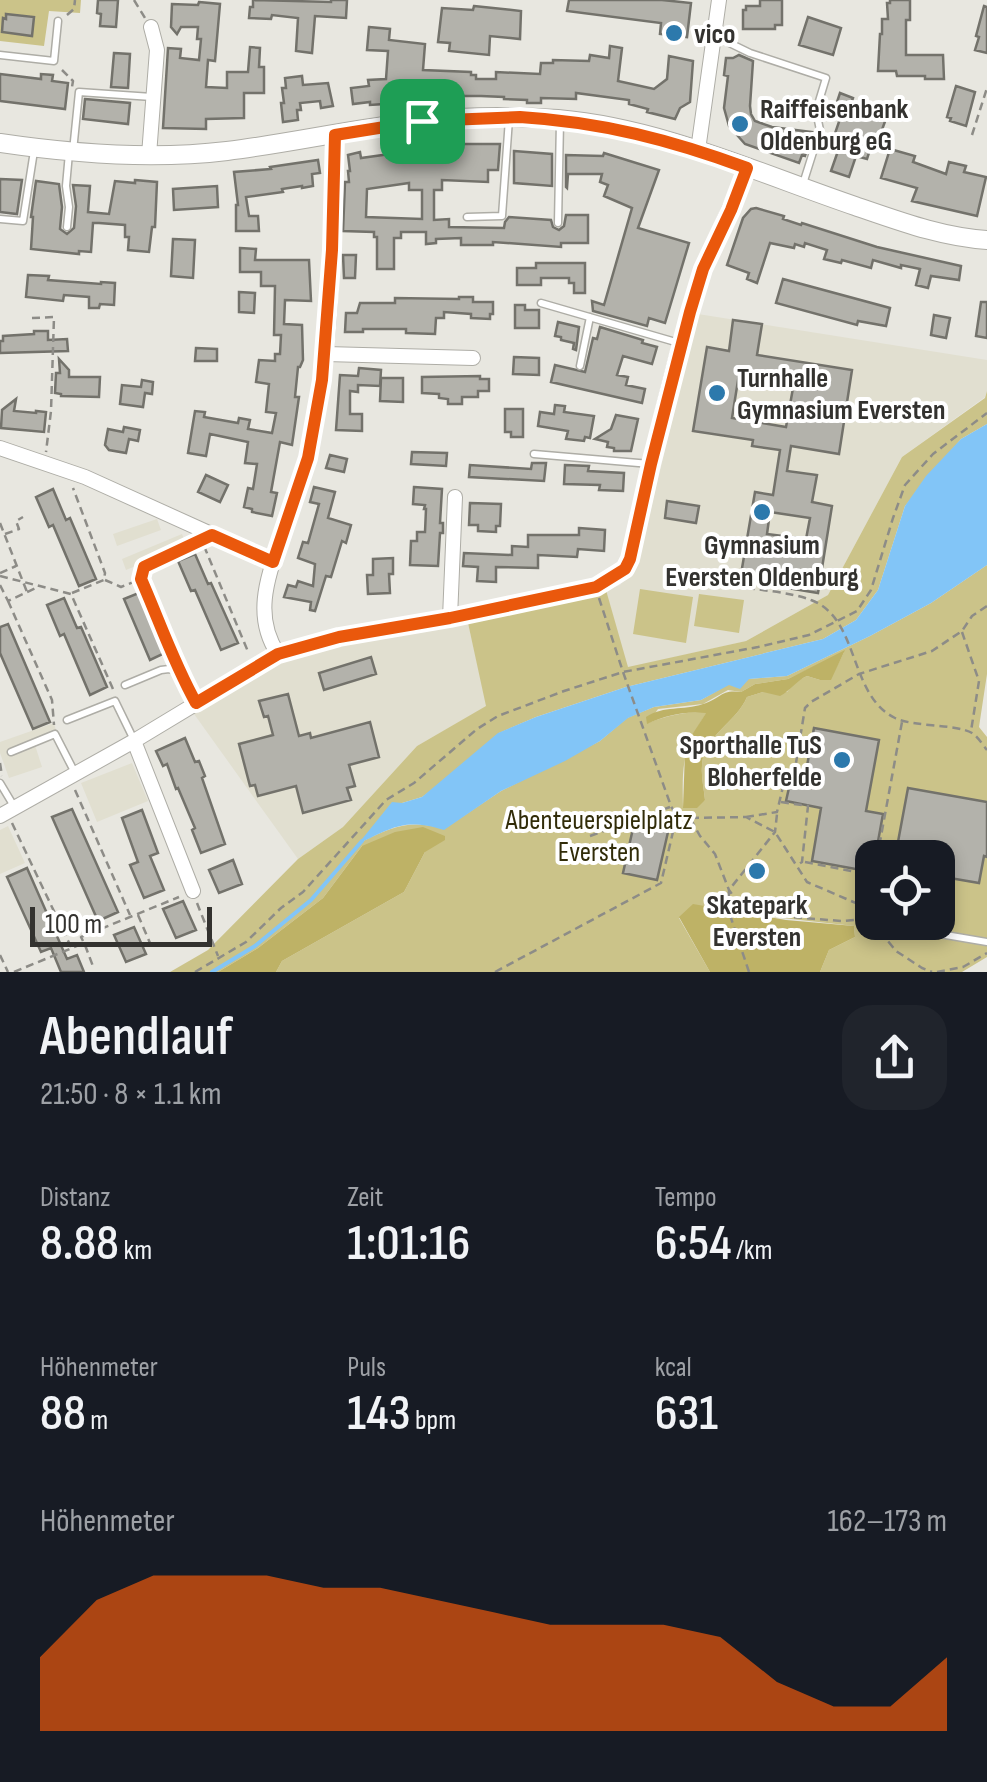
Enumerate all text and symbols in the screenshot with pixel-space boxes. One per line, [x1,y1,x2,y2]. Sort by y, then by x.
place label: vico [694,18,735,51]
marker: vico [663,22,685,44]
pin [380,79,465,164]
place label: Raiffeisenbank Oldenburg eG [760,93,909,158]
icon: arrive [395,94,450,149]
marker: Raiffeisenbank Oldenburg eG [729,113,751,135]
place label: Turnhalle Gymnasium Eversten [737,362,945,427]
marker: Turnhalle Gymnasium Eversten [706,382,728,404]
marker: Gymnasium Eversten Oldenburg [751,501,773,523]
place label: Gymnasium Eversten Oldenburg [665,529,859,594]
place label: Sporthalle TuS Bloherfelde [680,729,822,794]
marker: Sporthalle TuS Bloherfelde [831,749,853,771]
park label: Abenteuerspielplatz Eversten [504,804,693,869]
map controls [855,840,955,940]
button: locate [855,840,955,940]
marker: Skatepark Eversten [746,860,768,882]
place label: Skatepark Eversten [707,889,808,954]
scale bar [30,902,212,946]
text: 100 m [45,908,102,941]
text: Abendlauf [40,1004,233,1071]
button: share [842,1005,947,1110]
text: 21:50 · 8 × 1.1 km [40,1075,222,1114]
text: Distanz [40,1181,110,1214]
text: Zeit [347,1181,383,1214]
text: Tempo [655,1181,717,1214]
text: 8.88 [40,1214,119,1274]
text: 1:01:16 [347,1214,470,1274]
text: 6:54 [655,1214,732,1274]
text: km [119,1234,152,1267]
text: /km [732,1234,772,1267]
text: Höhenmeter [40,1351,158,1384]
text: Puls [347,1351,386,1384]
text: kcal [655,1351,692,1384]
text: 88 [40,1384,86,1444]
text: 143 [347,1384,411,1444]
text: 631 [655,1384,718,1444]
text: m [86,1404,108,1437]
text: bpm [411,1404,456,1437]
text: Höhenmeter [40,1502,175,1541]
text: 162–173 m [827,1502,947,1541]

